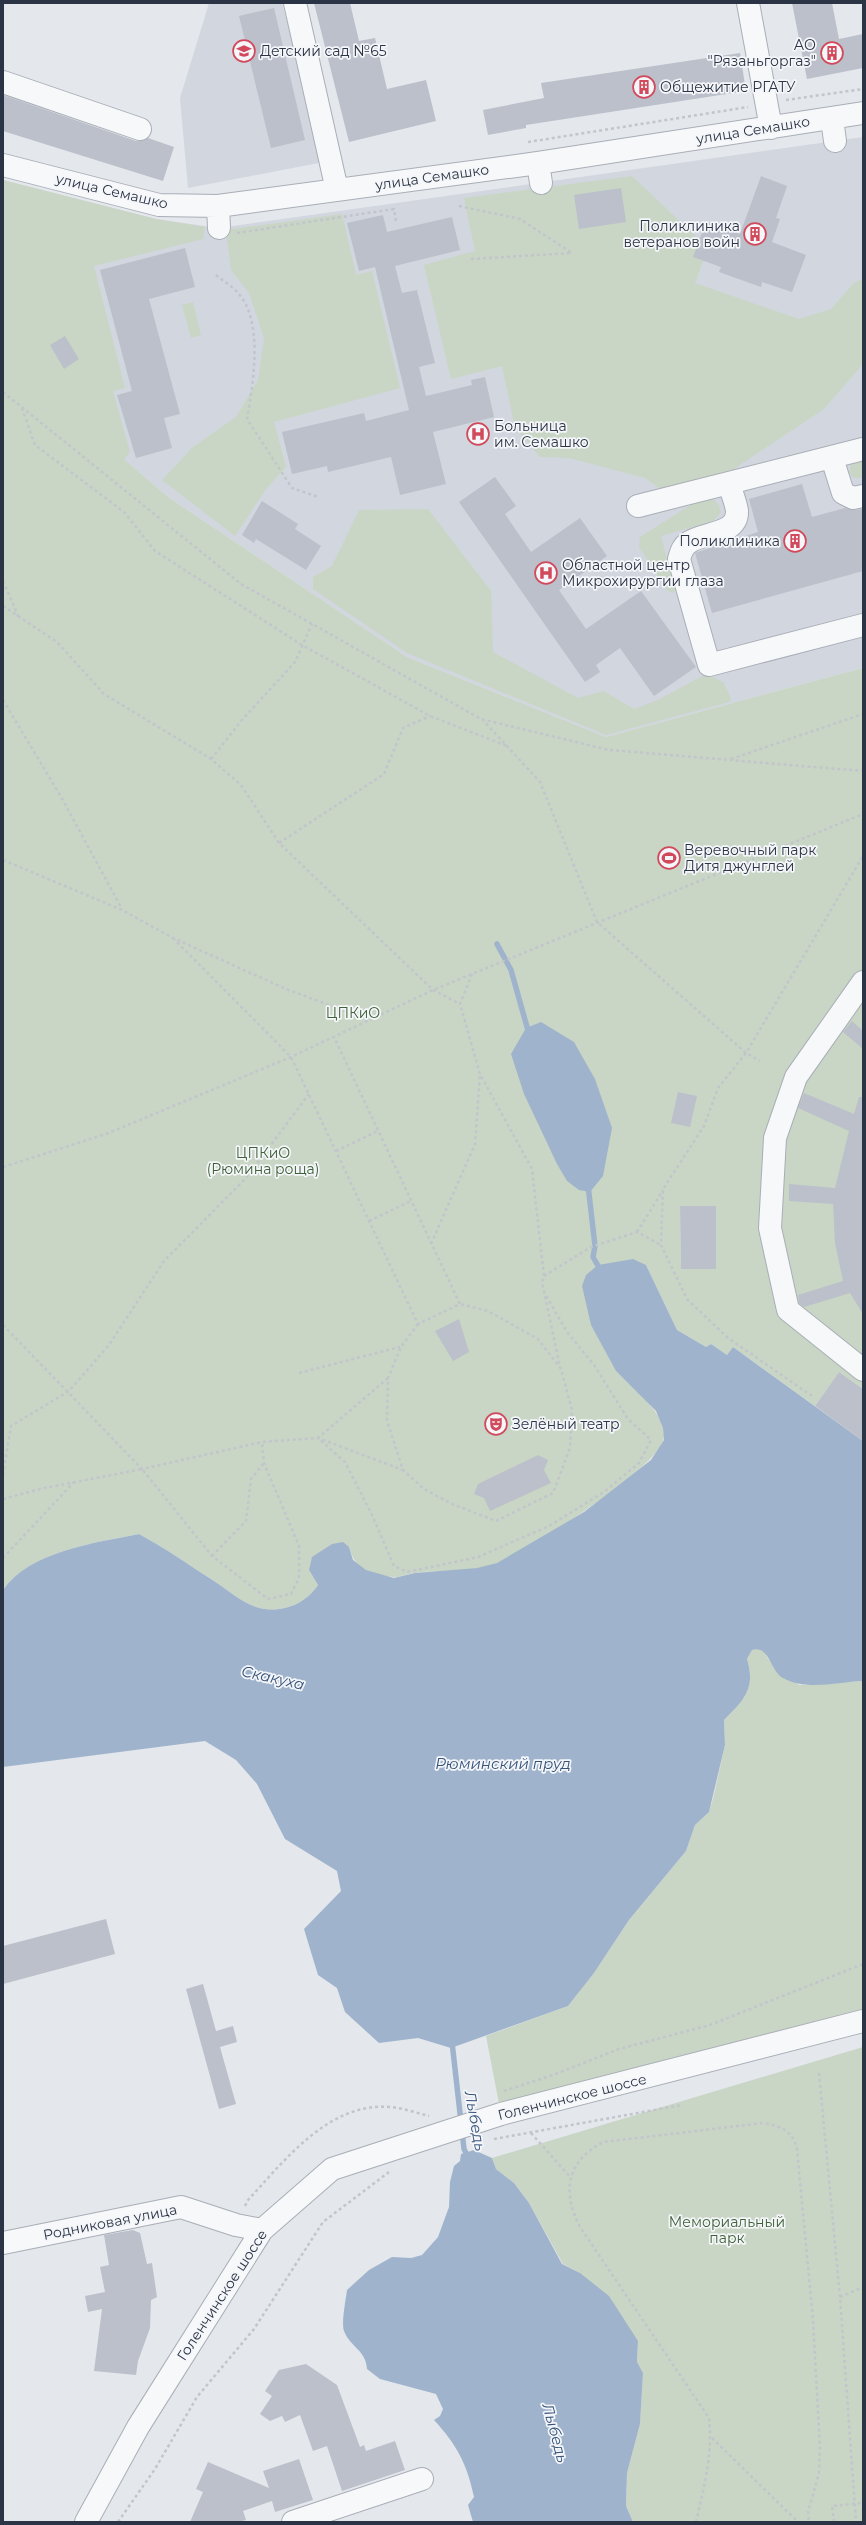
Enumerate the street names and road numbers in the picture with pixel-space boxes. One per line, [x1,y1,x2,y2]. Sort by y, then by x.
street label: улица Семашко [694,112,811,148]
street label: улица Семашко [373,160,490,194]
street label: улица Семашко [53,169,170,213]
street label: Голенчинское шоссе [496,2070,648,2124]
street label: Родниковая улица [41,2200,179,2244]
street label: Голенчинское шоссе [173,2226,271,2364]

